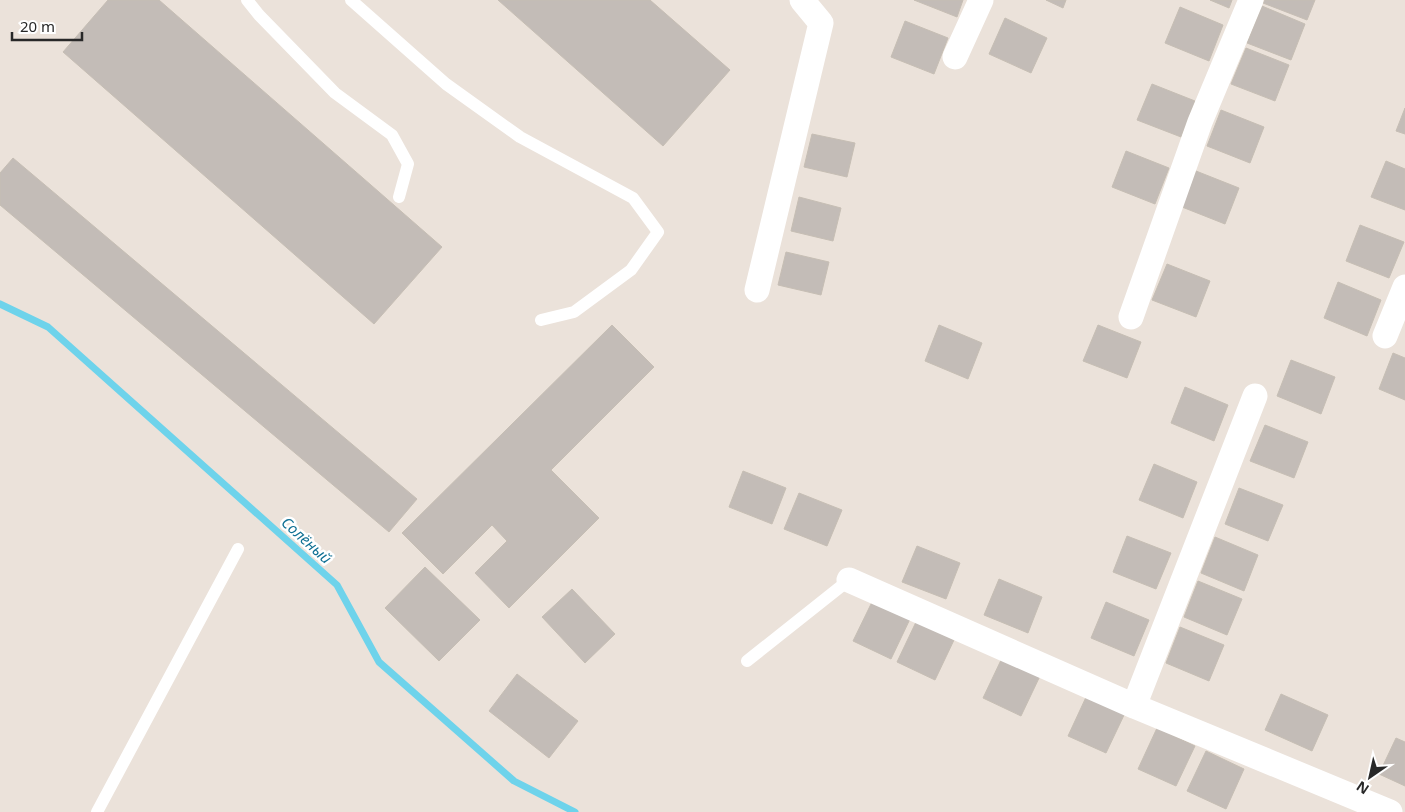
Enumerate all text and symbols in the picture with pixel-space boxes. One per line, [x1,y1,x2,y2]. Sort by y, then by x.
scale bar [12,10,82,42]
text: 20 m [20,16,55,36]
water label: Солёный [278,512,337,568]
north arrow [1345,752,1395,802]
text: N [1352,777,1372,799]

